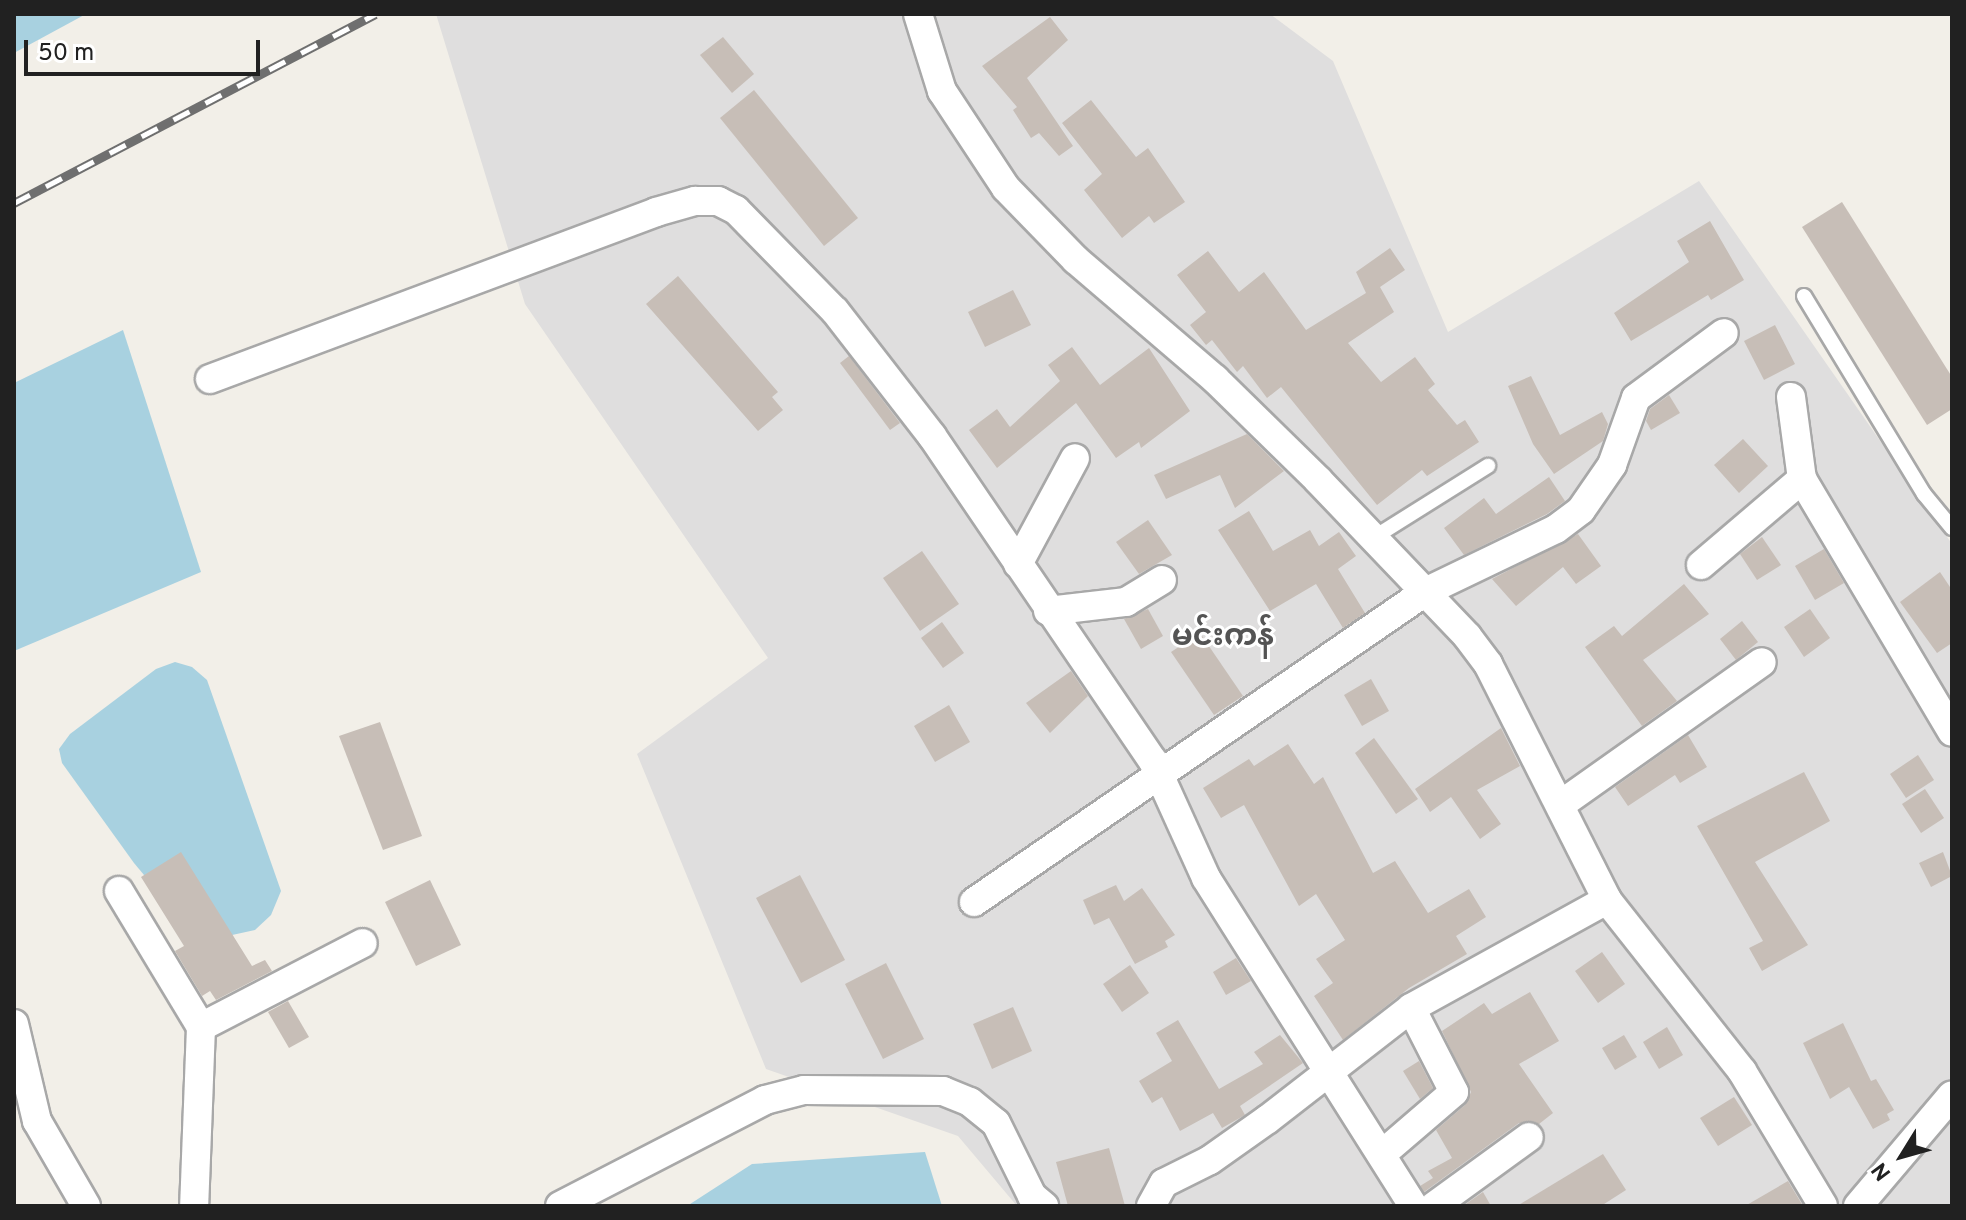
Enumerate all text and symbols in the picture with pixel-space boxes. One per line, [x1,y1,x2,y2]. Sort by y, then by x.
scale bar [28,24,264,74]
text: 50 m [38,39,94,69]
district label: မင်းကန် [1172,620,1274,656]
north arrow [1862,1116,1942,1196]
text: N [1867,1156,1898,1185]

